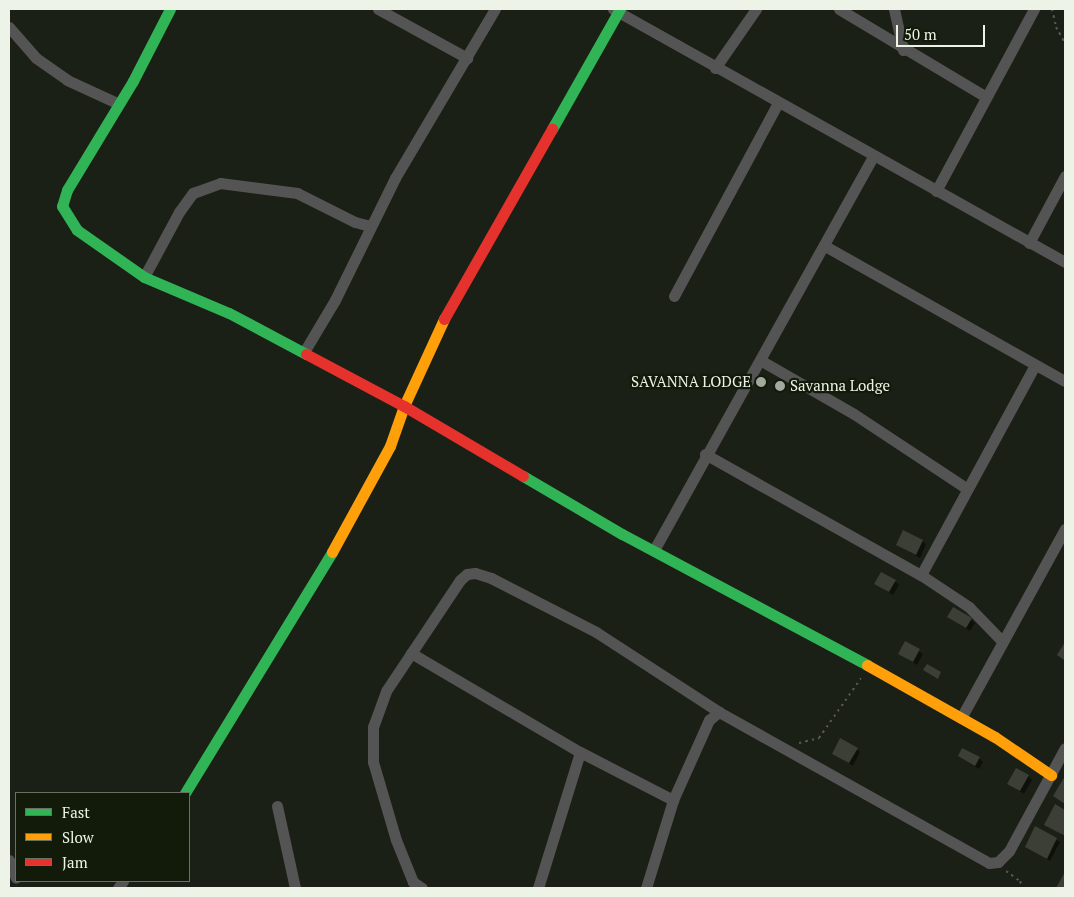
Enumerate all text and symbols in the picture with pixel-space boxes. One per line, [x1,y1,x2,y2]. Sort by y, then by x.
scale bar [899,15,988,47]
text: 50 m [904,24,937,44]
place label: SAVANNA LODGE [631,373,751,391]
marker: SAVANNA LODGE [755,376,767,388]
place label: Savanna Lodge [790,377,890,395]
marker: Savanna Lodge [774,380,786,392]
legend [15,792,190,882]
text: Fast [62,802,90,822]
text: Slow [62,827,94,847]
text: Jam [62,852,88,872]

